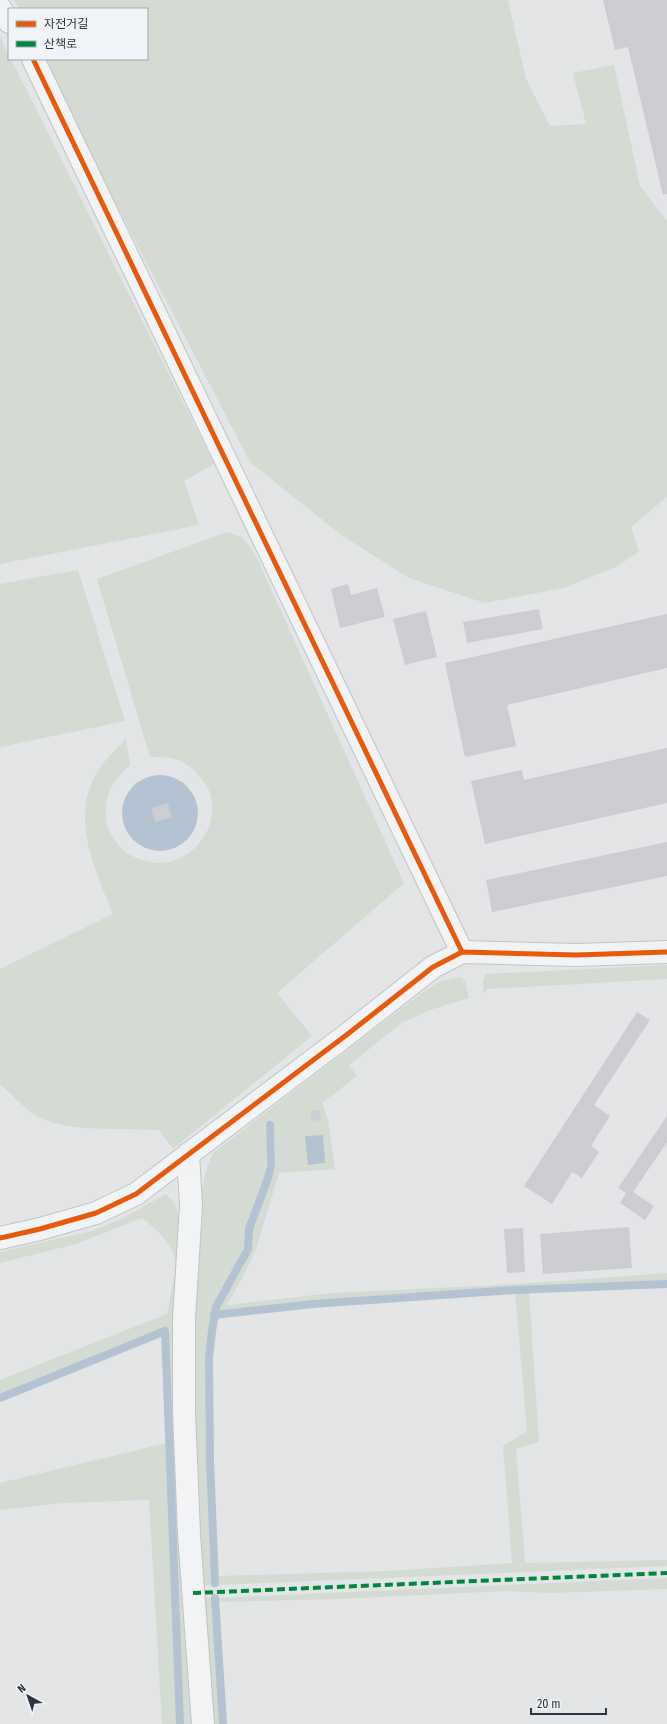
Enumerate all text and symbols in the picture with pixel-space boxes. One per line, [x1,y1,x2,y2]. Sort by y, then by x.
legend [8,8,148,60]
text: 자전거길 [44,17,88,31]
text: 산책로 [44,37,77,51]
north arrow [8,1676,48,1716]
text: N [15,1682,29,1696]
scale bar [531,1690,606,1716]
text: 20 m [537,1697,561,1711]

